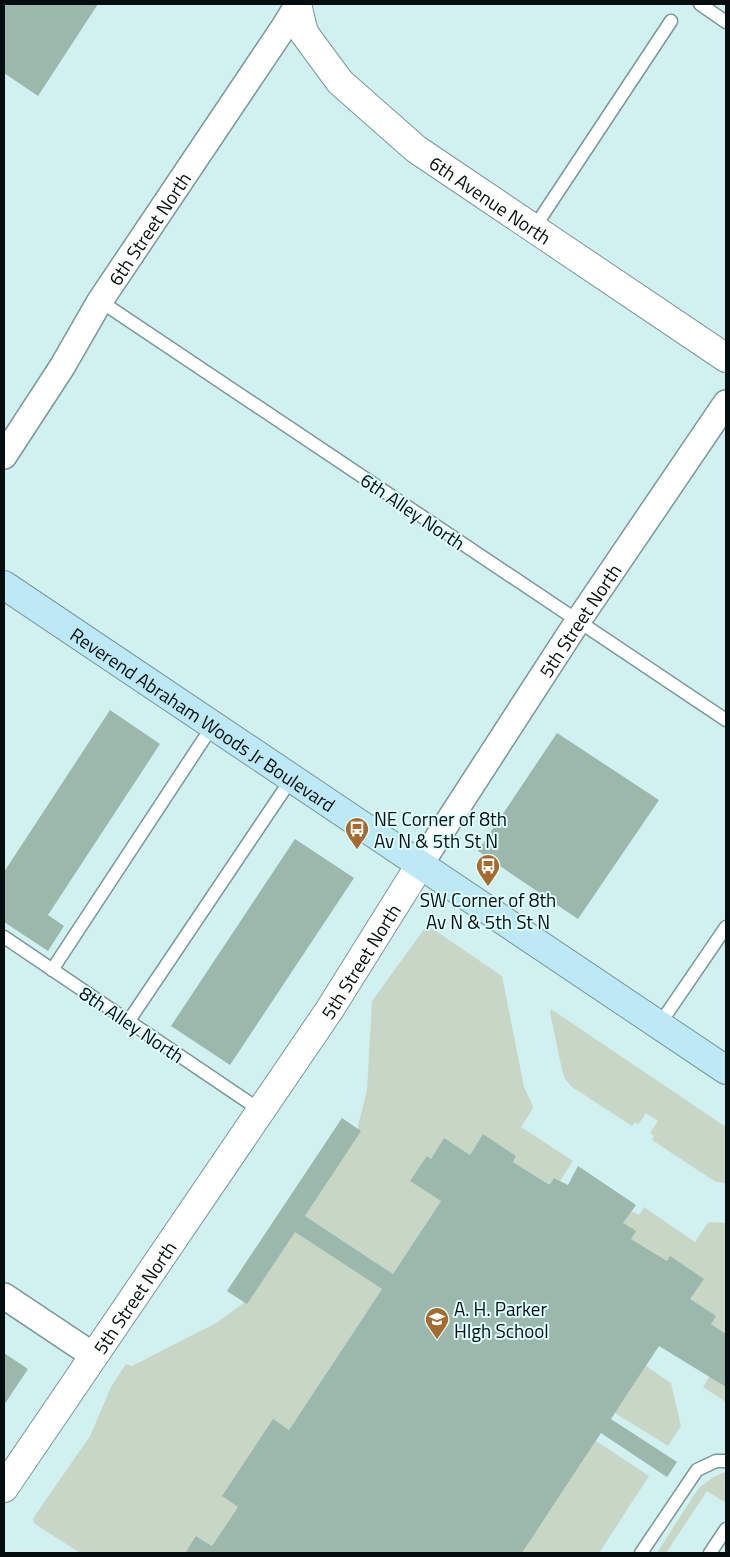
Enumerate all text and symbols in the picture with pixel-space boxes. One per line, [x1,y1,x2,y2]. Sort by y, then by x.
street label: 6th Avenue North [424,148,557,251]
street label: 6th Street North [100,166,197,291]
street label: 6th Alley North [355,465,471,557]
street label: 5th Street North [531,558,628,683]
street label: Reverend Abraham Woods Jr Boulevard [65,619,342,818]
place label: NE Corner of 8th Av N & 5th St N [374,804,507,855]
bus stop icon: NE Corner of 8th Av N & 5th St N [344,816,370,850]
bus stop icon: SW Corner of 8th Av N & 5th St N [475,853,501,887]
place label: SW Corner of 8th Av N & 5th St N [420,885,556,936]
street label: 5th Street North [313,898,407,1025]
street label: 8th Alley North [74,978,190,1070]
street label: 5th Street North [85,1235,183,1359]
place label: A. H. Parker HIgh School [454,1294,549,1345]
school or university icon: A. H. Parker HIgh School [424,1306,450,1340]

